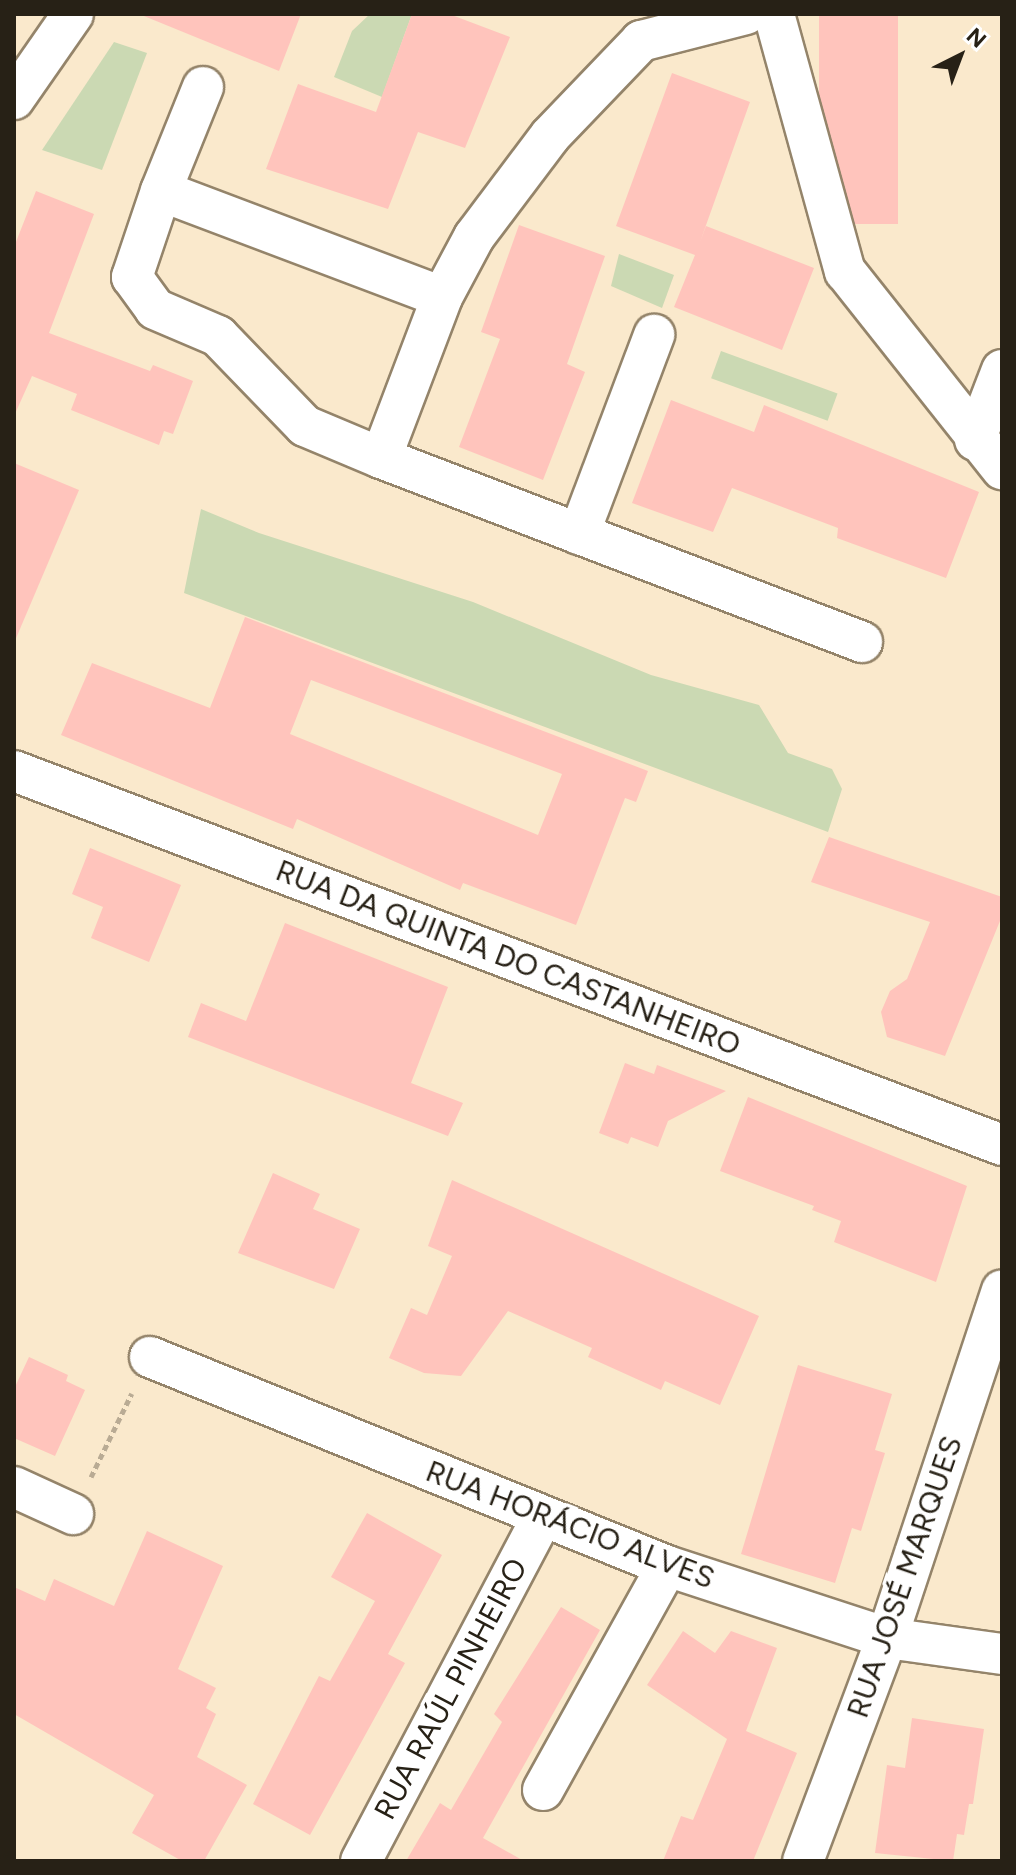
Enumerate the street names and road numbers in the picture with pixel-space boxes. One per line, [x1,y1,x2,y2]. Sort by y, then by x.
street label: RUA DA QUINTA DO CASTANHEIRO [271,853,745,1063]
street label: RUA JOSÉ MARQUES [840,1432,970,1722]
street label: RUA HORÁCIO ALVES [421,1453,719,1597]
street label: RUA RAÚL PINHEIRO [367,1552,535,1826]

